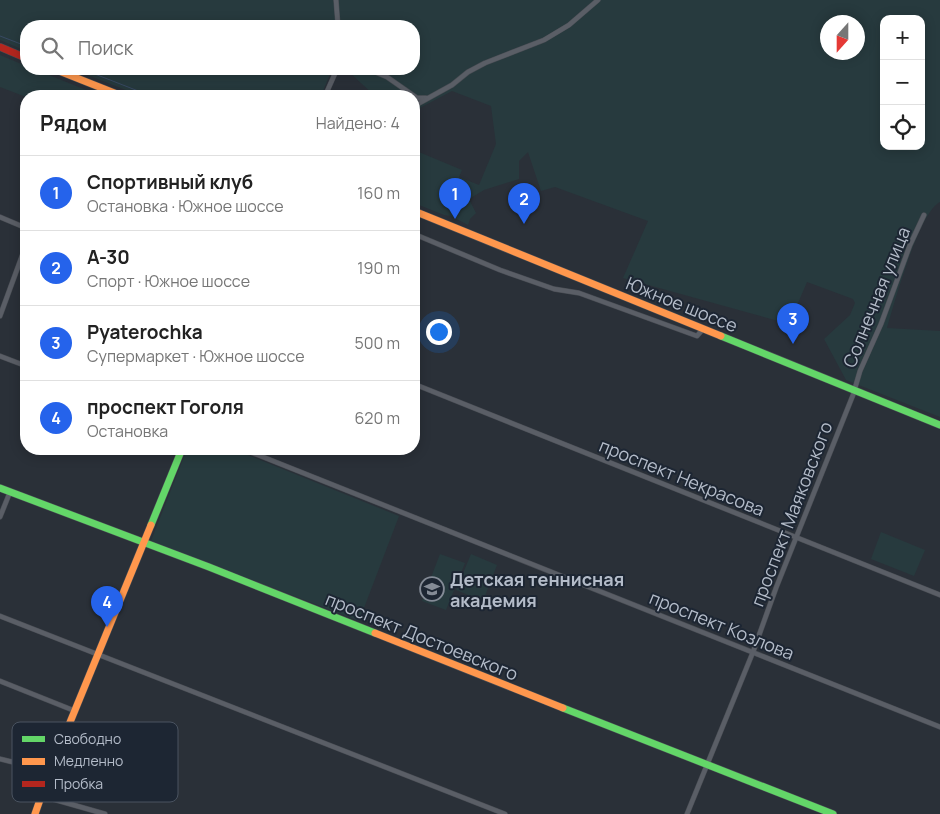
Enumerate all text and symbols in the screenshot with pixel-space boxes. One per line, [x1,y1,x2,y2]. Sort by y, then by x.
north arrow [820,15,865,60]
map controls [880,15,925,150]
button: + [880,15,925,60]
search box [20,20,420,75]
icon: search [38,34,66,62]
text: Поиск [78,35,133,61]
button: − [880,60,925,105]
button: locate [880,105,925,150]
text: Рядом [40,109,107,137]
text: Найдено: 4 [316,112,400,134]
text: Спортивный клуб [87,169,253,195]
pin: 1 [439,178,471,219]
text: 1 [52,182,60,204]
text: 160 m [357,182,400,204]
pin: 2 [508,183,540,224]
text: Остановка · Южное шоссе [87,195,284,217]
street label: Солнечная улица [837,223,915,371]
text: А-30 [87,244,130,270]
text: 2 [51,257,61,279]
text: 190 m [357,257,400,279]
text: Спорт · Южное шоссе [87,270,250,292]
street label: Южное шоссе [623,271,741,337]
pin: 3 [777,303,809,344]
text: Pyaterochka [87,319,203,345]
your location [426,319,452,345]
text: 3 [51,332,61,354]
text: 500 m [354,332,400,354]
text: Супермаркет · Южное шоссе [87,345,305,367]
text: проспект Гоголя [87,394,244,420]
text: 4 [51,407,61,429]
text: 620 m [354,407,400,429]
street label: проспект Маяковского [745,418,837,610]
text: Остановка [87,420,168,442]
street label: проспект Некрасова [596,433,768,521]
place label: Детская теннисная академия [450,567,624,612]
school or university icon: Детская теннисная академия [419,576,445,602]
street label: проспект Козлова [646,585,798,665]
pin: 4 [91,586,123,627]
street label: проспект Достоевского [322,586,522,686]
legend [12,722,178,802]
text: Свободно [54,729,121,748]
text: Медленно [54,751,123,770]
text: Пробка [54,774,103,793]

